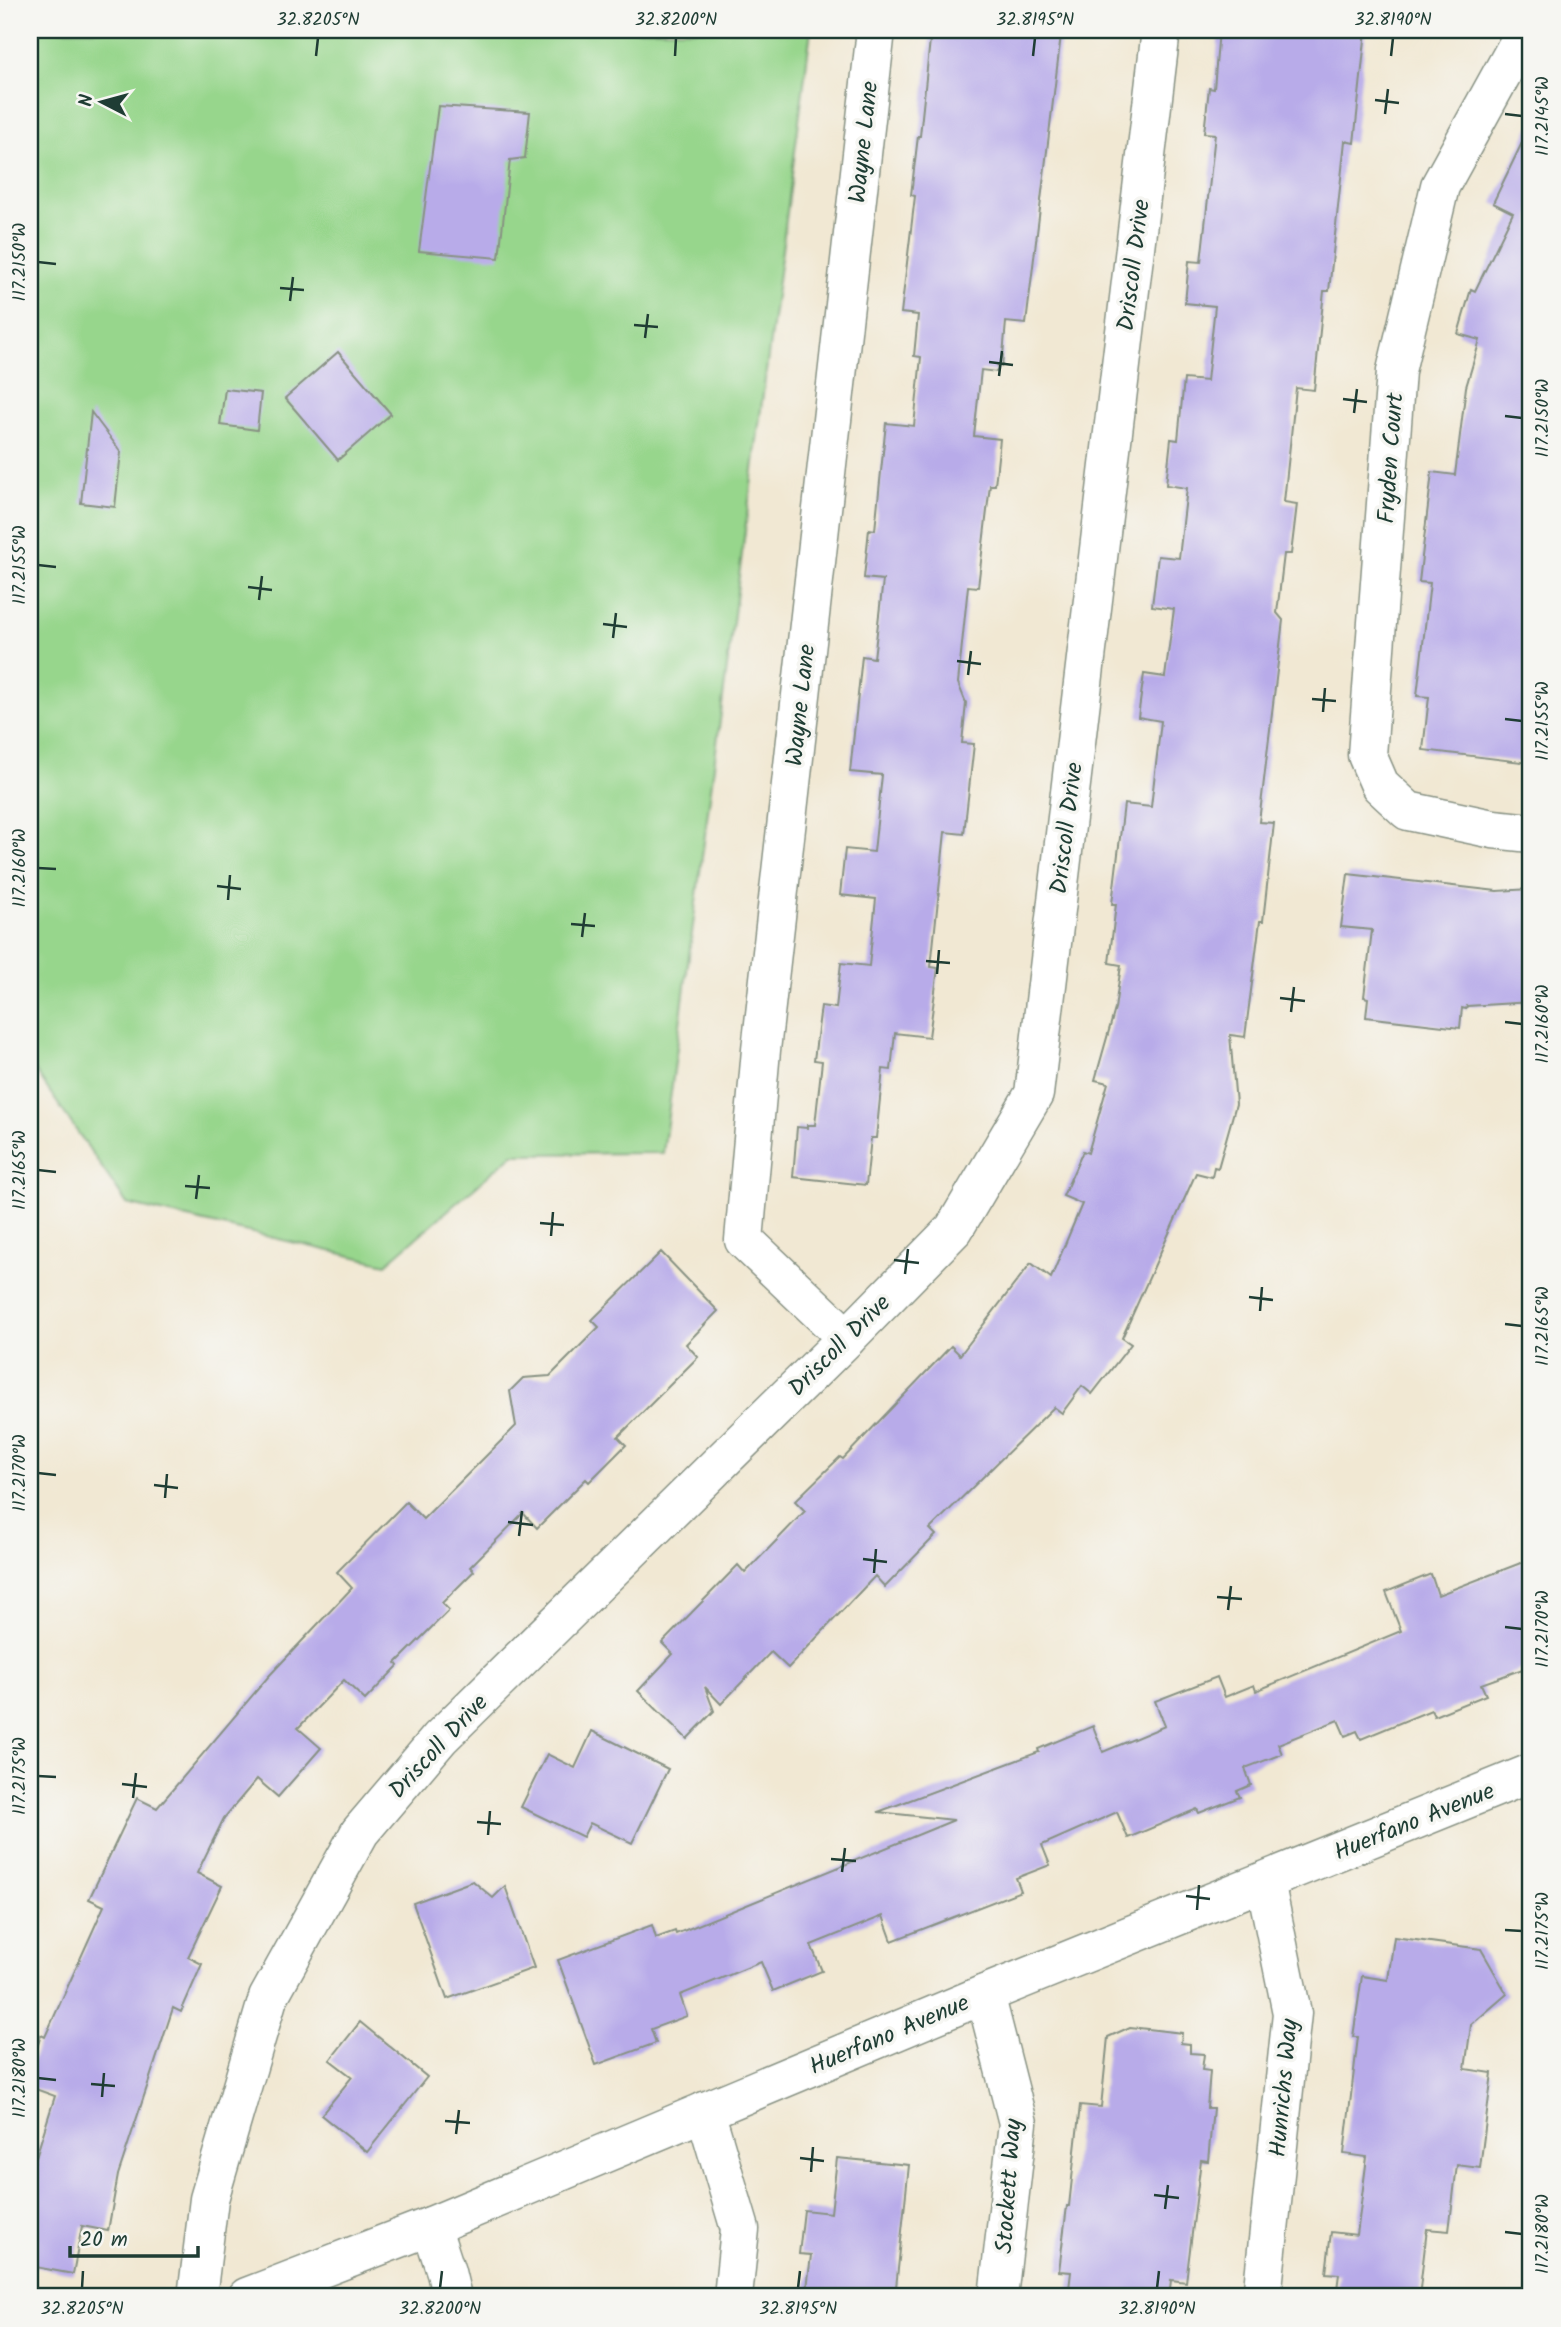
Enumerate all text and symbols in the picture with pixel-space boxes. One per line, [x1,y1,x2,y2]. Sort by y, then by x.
text: 32.8205°N [276,6,360,35]
text: 32.8200°N [635,6,717,35]
text: 32.8195°N [996,6,1074,35]
text: 32.8190°N [1354,6,1432,35]
north arrow [66,66,136,136]
text: 117.2145°W [1529,76,1558,156]
street label: Wayne Lane [839,79,890,205]
text: N [72,93,103,108]
street label: Driscoll Drive [1107,197,1162,333]
text: 117.2150°W [6,223,35,301]
text: 117.2150°W [1529,379,1558,457]
street label: Fryden Court [1367,391,1416,525]
text: 117.2155°W [6,525,35,605]
street label: Wayne Lane [776,642,827,768]
text: 117.2155°W [1529,681,1558,761]
street label: Driscoll Drive [1040,760,1095,896]
text: 117.2160°W [6,828,35,908]
text: 117.2160°W [1529,984,1558,1064]
text: 117.2165°W [6,1130,35,1210]
street label: Driscoll Drive [779,1285,901,1407]
text: 117.2165°W [1529,1286,1558,1366]
text: 117.2170°W [6,1434,35,1512]
text: 117.2170°W [1529,1590,1558,1668]
street label: Driscoll Drive [380,1685,499,1809]
text: 117.2175°W [6,1737,35,1815]
street label: Huerfano Avenue [1328,1772,1501,1872]
text: 117.2175°W [1529,1892,1558,1970]
street label: Huerfano Avenue [803,1984,976,2087]
street label: Hunrichs Way [1259,2017,1310,2159]
text: 117.2180°W [6,2038,35,2118]
street label: Stockett Way [985,2117,1034,2255]
text: 117.2180°W [1529,2194,1558,2274]
scale bar [70,2215,198,2259]
text: 20 m [80,2224,128,2257]
text: 32.8205°N [40,2295,124,2324]
text: 32.8200°N [399,2295,481,2324]
text: 32.8195°N [759,2295,837,2324]
text: 32.8190°N [1118,2295,1196,2324]

